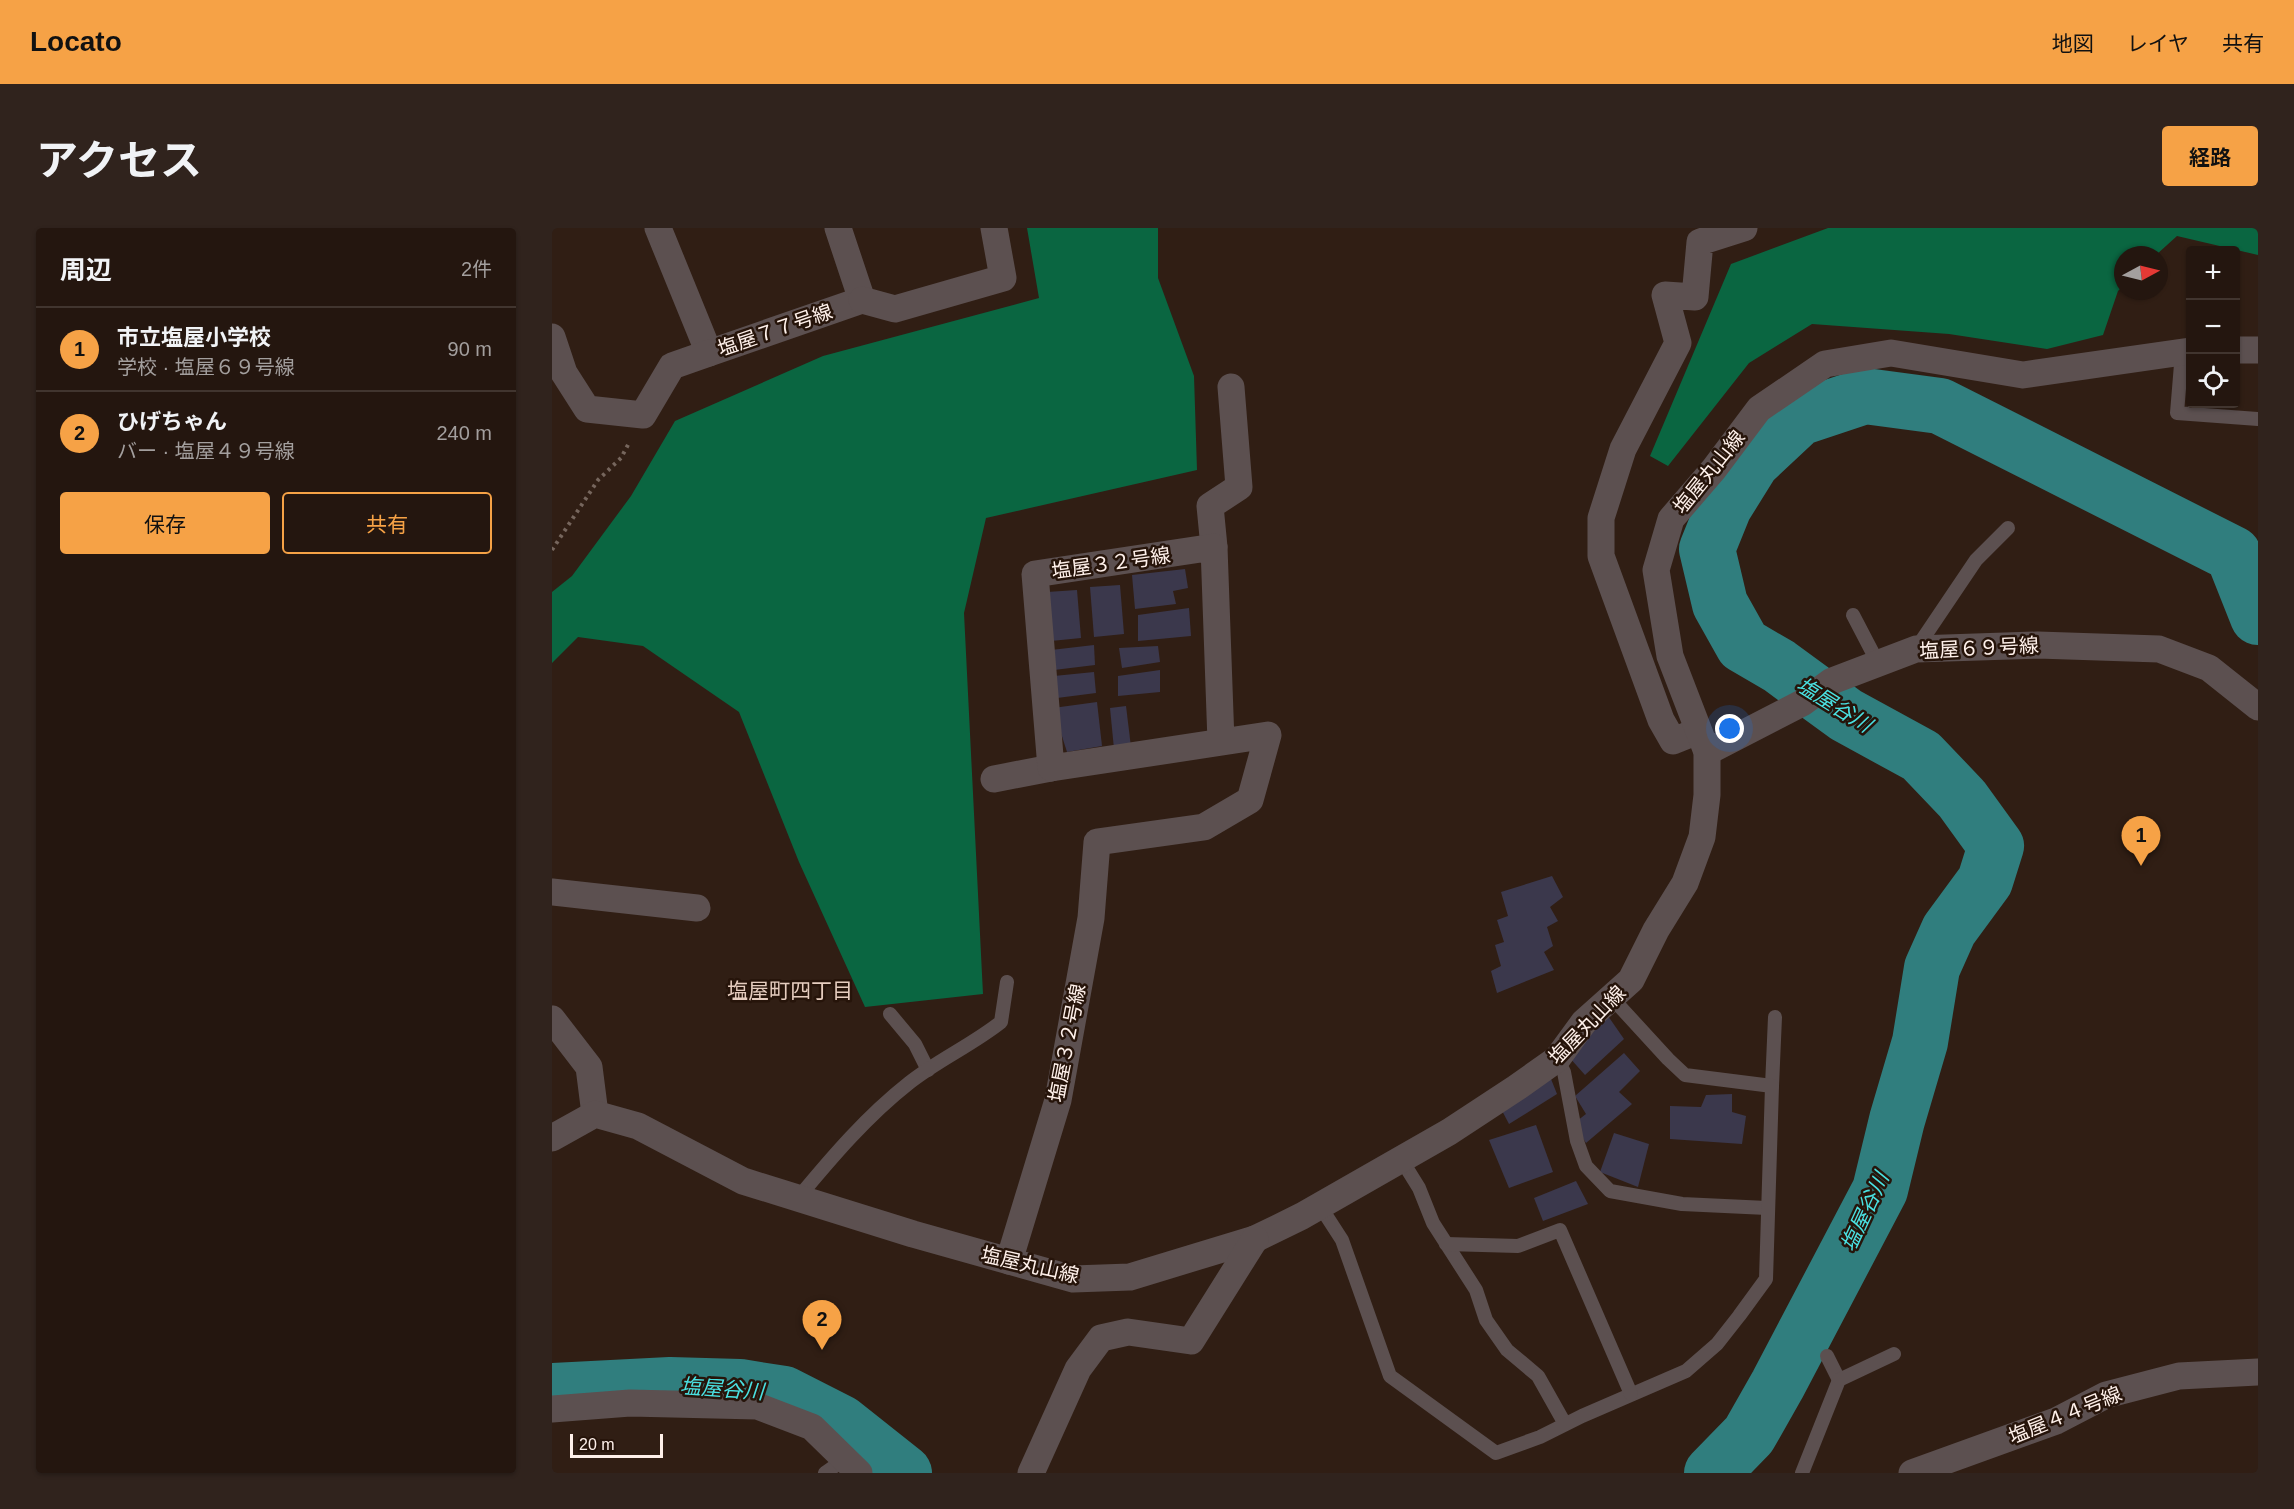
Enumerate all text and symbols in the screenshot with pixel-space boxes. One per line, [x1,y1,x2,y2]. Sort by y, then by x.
text: Locato [30,26,122,57]
text: 地図 [2052,32,2094,55]
text: レイヤ [2127,32,2189,55]
text: 共有 [2222,32,2264,55]
button: 経路 [2162,126,2258,186]
text: アクセス [36,137,202,184]
north arrow [2114,246,2168,300]
map controls [2186,246,2240,408]
button: + [2186,246,2240,300]
text: 周辺 [60,255,112,285]
text: 2件 [461,258,492,280]
street label: 塩屋７７号線 [715,300,835,360]
button: − [2186,300,2240,354]
text: 市立塩屋小学校 [117,325,271,350]
text: 1 [74,338,85,360]
text: 90 m [448,338,492,360]
button: locate [2186,354,2240,408]
text: 学校 · 塩屋６９号線 [117,356,295,378]
text: ひげちゃん [117,409,227,434]
text: 2 [74,422,85,444]
text: 240 m [436,422,492,444]
street label: 塩屋丸山線 [1669,426,1749,518]
text: バー · 塩屋４９号線 [117,440,295,462]
button: 保存 [60,492,270,554]
button: 共有 [282,492,492,554]
street label: 塩屋３２号線 [1050,544,1172,582]
street label: 塩屋６９号線 [1919,634,2039,662]
water label: 塩屋谷川 [1793,673,1878,738]
your location [1715,714,1744,743]
pin: 1 [2122,816,2160,866]
district label: 塩屋町四丁目 [727,979,853,1002]
street label: 塩屋丸山線 [1544,981,1630,1069]
street label: 塩屋３２号線 [1045,982,1089,1104]
water label: 塩屋谷川 [1836,1167,1894,1255]
street label: 塩屋丸山線 [979,1243,1081,1287]
pin: 2 [802,1300,842,1350]
water label: 塩屋谷川 [679,1374,767,1403]
street label: 塩屋４４号線 [2005,1382,2125,1448]
scale bar [570,1431,663,1458]
text: 20 m [579,1436,615,1453]

